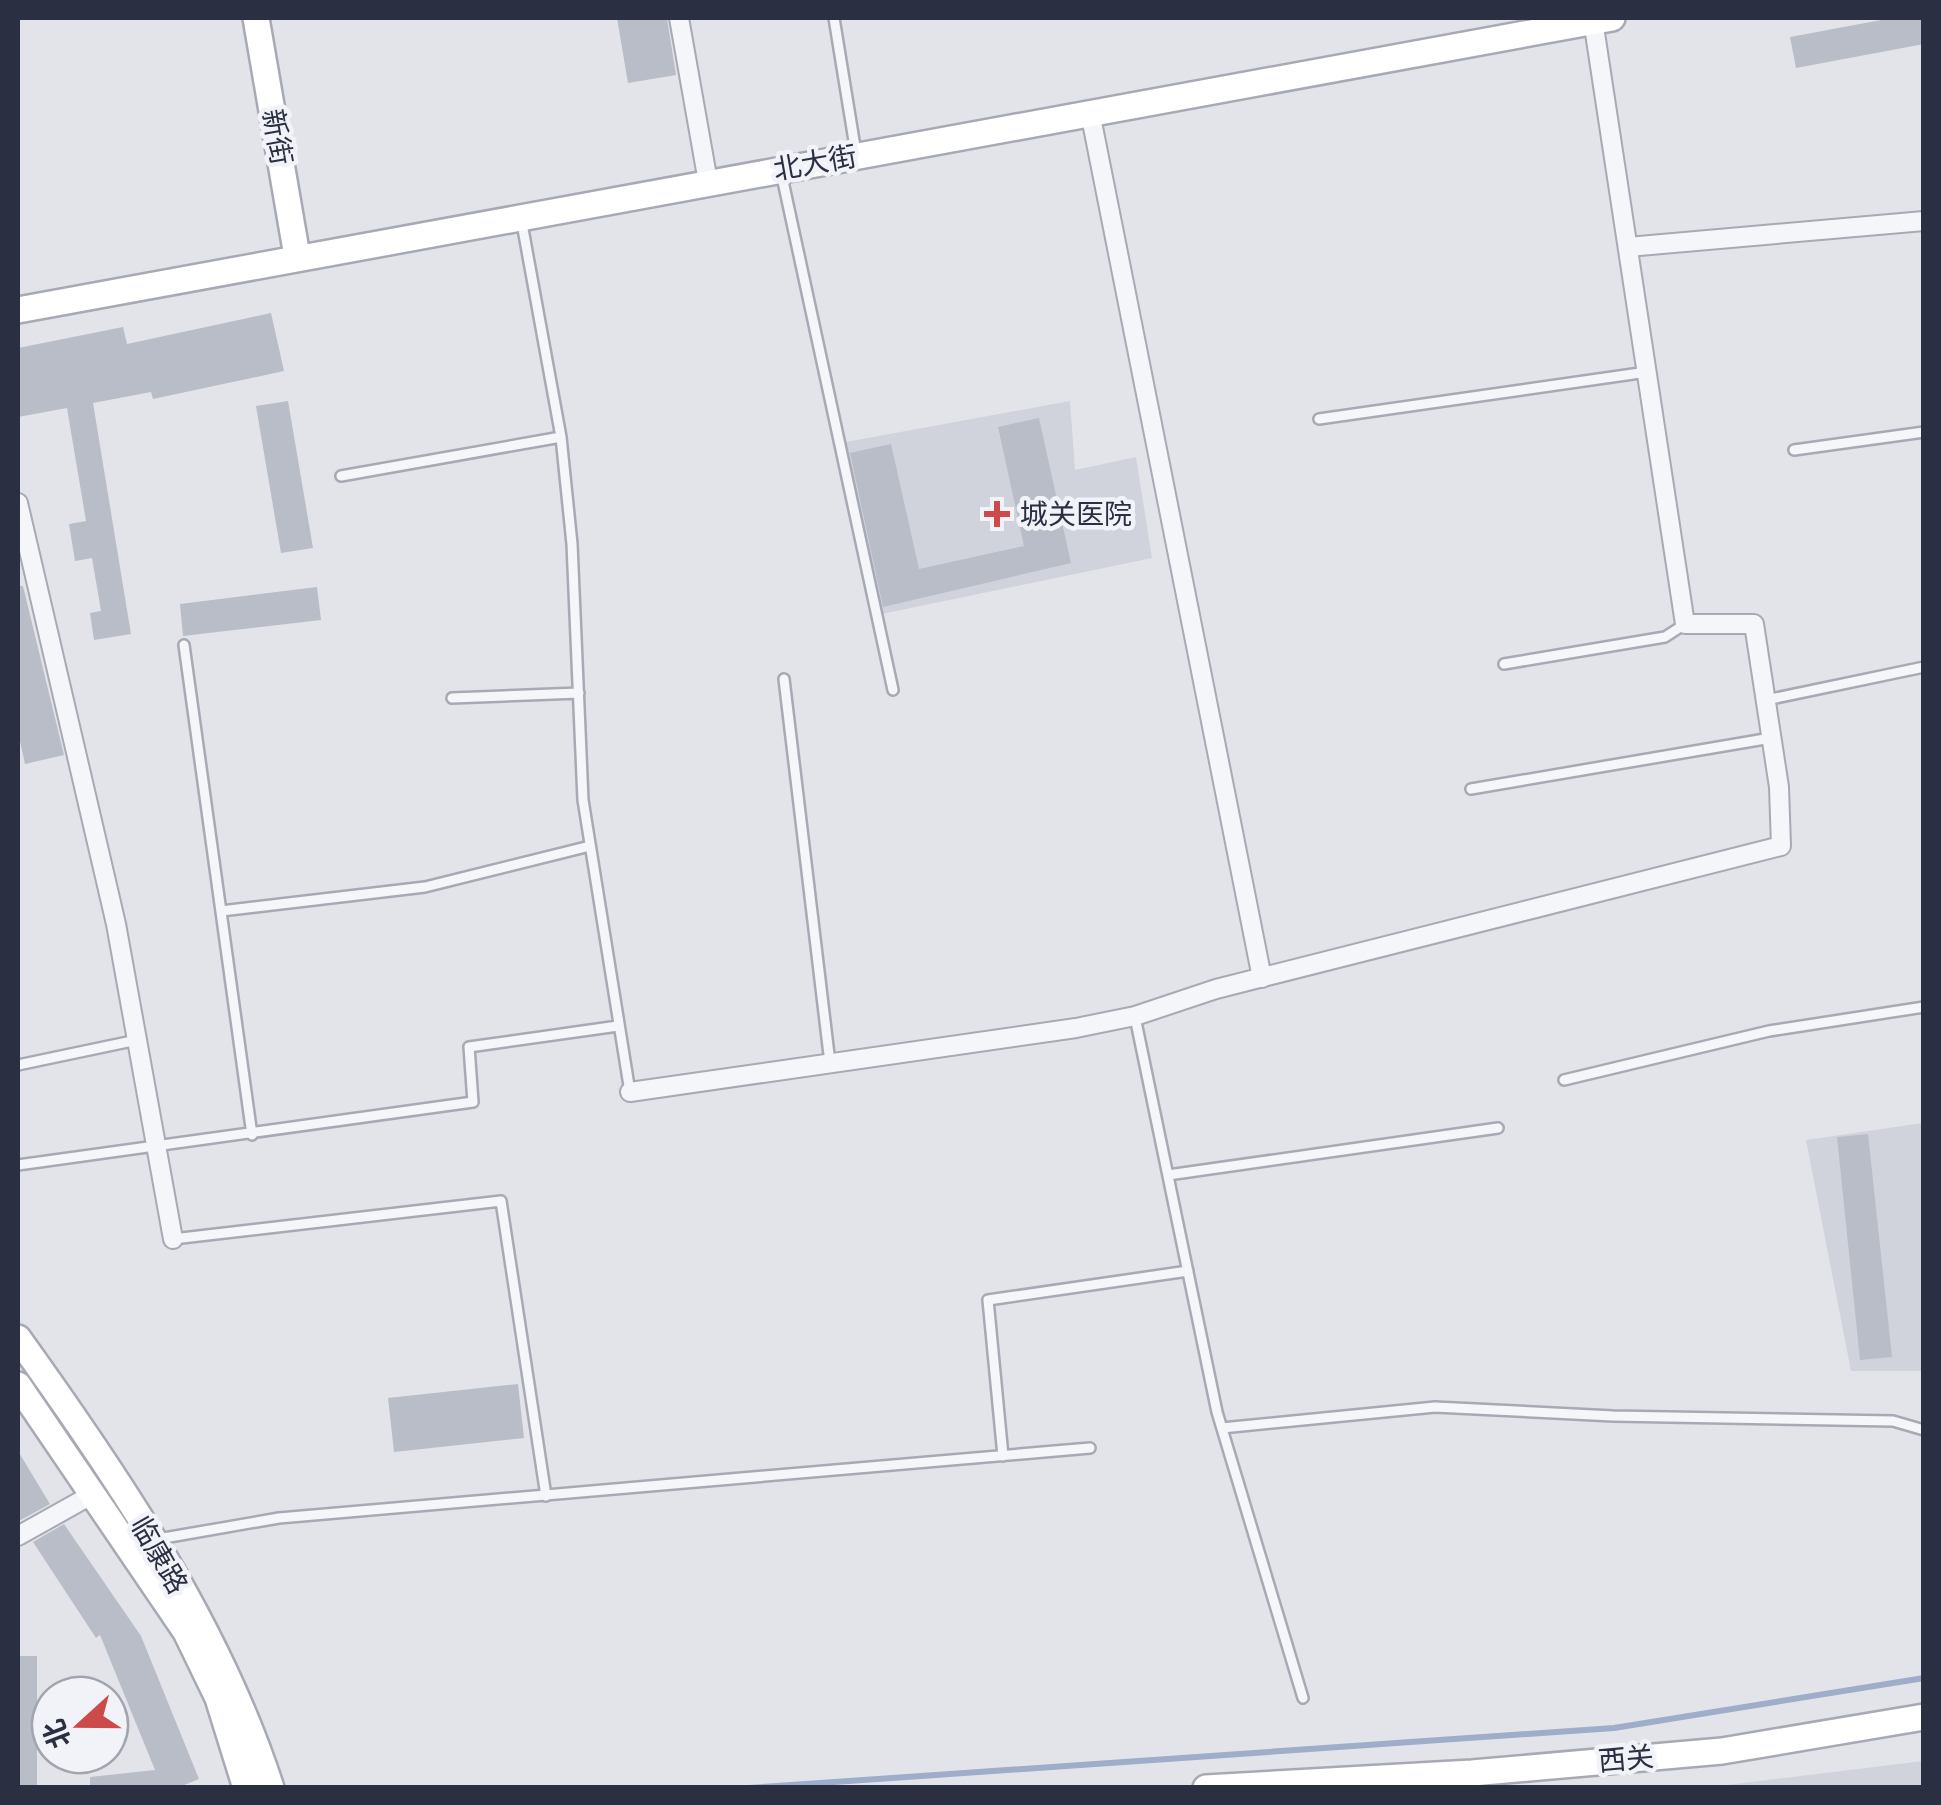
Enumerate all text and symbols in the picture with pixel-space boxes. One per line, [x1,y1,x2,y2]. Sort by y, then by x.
street label: 新街 [254,106,300,168]
street label: 北大街 [770,137,860,189]
place label: 城关医院 [1020,496,1132,533]
marker: 城关医院 [984,501,1010,527]
street label: 临康路 [122,1509,196,1601]
north arrow [30,1675,130,1775]
text: 北 [35,1714,79,1753]
street label: 西关 [1596,1738,1656,1780]

